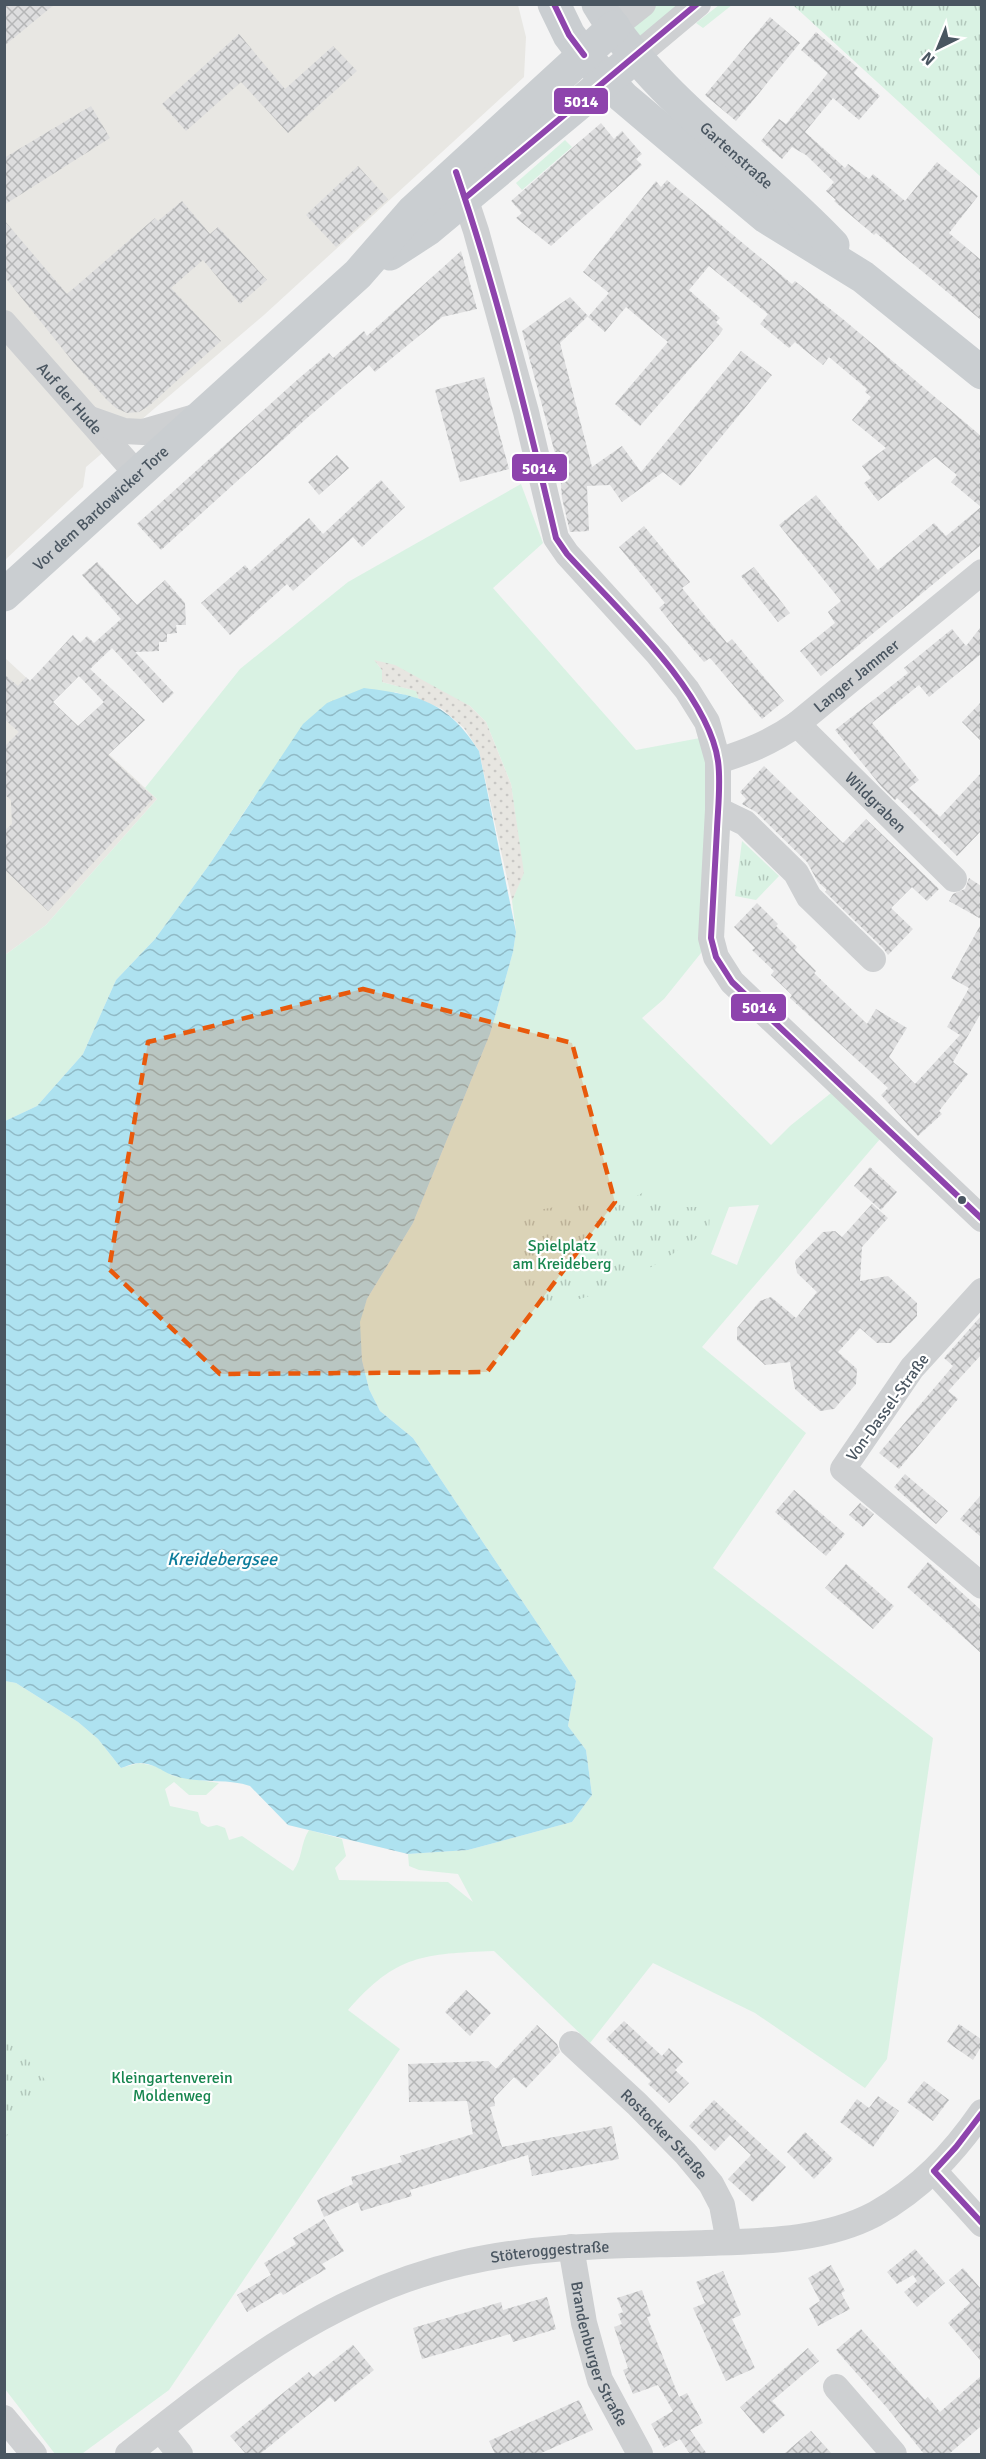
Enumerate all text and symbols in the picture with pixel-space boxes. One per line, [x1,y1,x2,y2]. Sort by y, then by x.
north arrow [908,18,968,78]
text: N [918,47,939,69]
line badge: 5014 [553,87,609,115]
text: 5014 [564,92,599,112]
street label: Gartenstraße [695,118,777,194]
street label: Auf der Hude [32,359,106,439]
street label: Vor dem Bardowicker Tore [29,442,173,575]
line badge: 5014 [511,453,568,482]
text: 5014 [522,459,557,479]
street label: Langer Jammer [810,635,904,717]
street label: Wildgraben [840,768,910,837]
line badge: 5014 [730,993,787,1022]
text: 5014 [742,998,777,1018]
unlabelled marker [956,1194,968,1206]
park label: Spielplatz am Kreideberg [513,1236,611,1274]
street label: Von-Dassel-Straße [842,1350,933,1465]
water label: Kreidebergsee [167,1548,278,1570]
park label: Kleingartenverein Moldenweg [111,2068,233,2106]
street label: Rostocker Straße [616,2085,712,2184]
street label: Stöteroggestraße [489,2237,610,2268]
street label: Brandenburger Straße [566,2280,632,2430]

